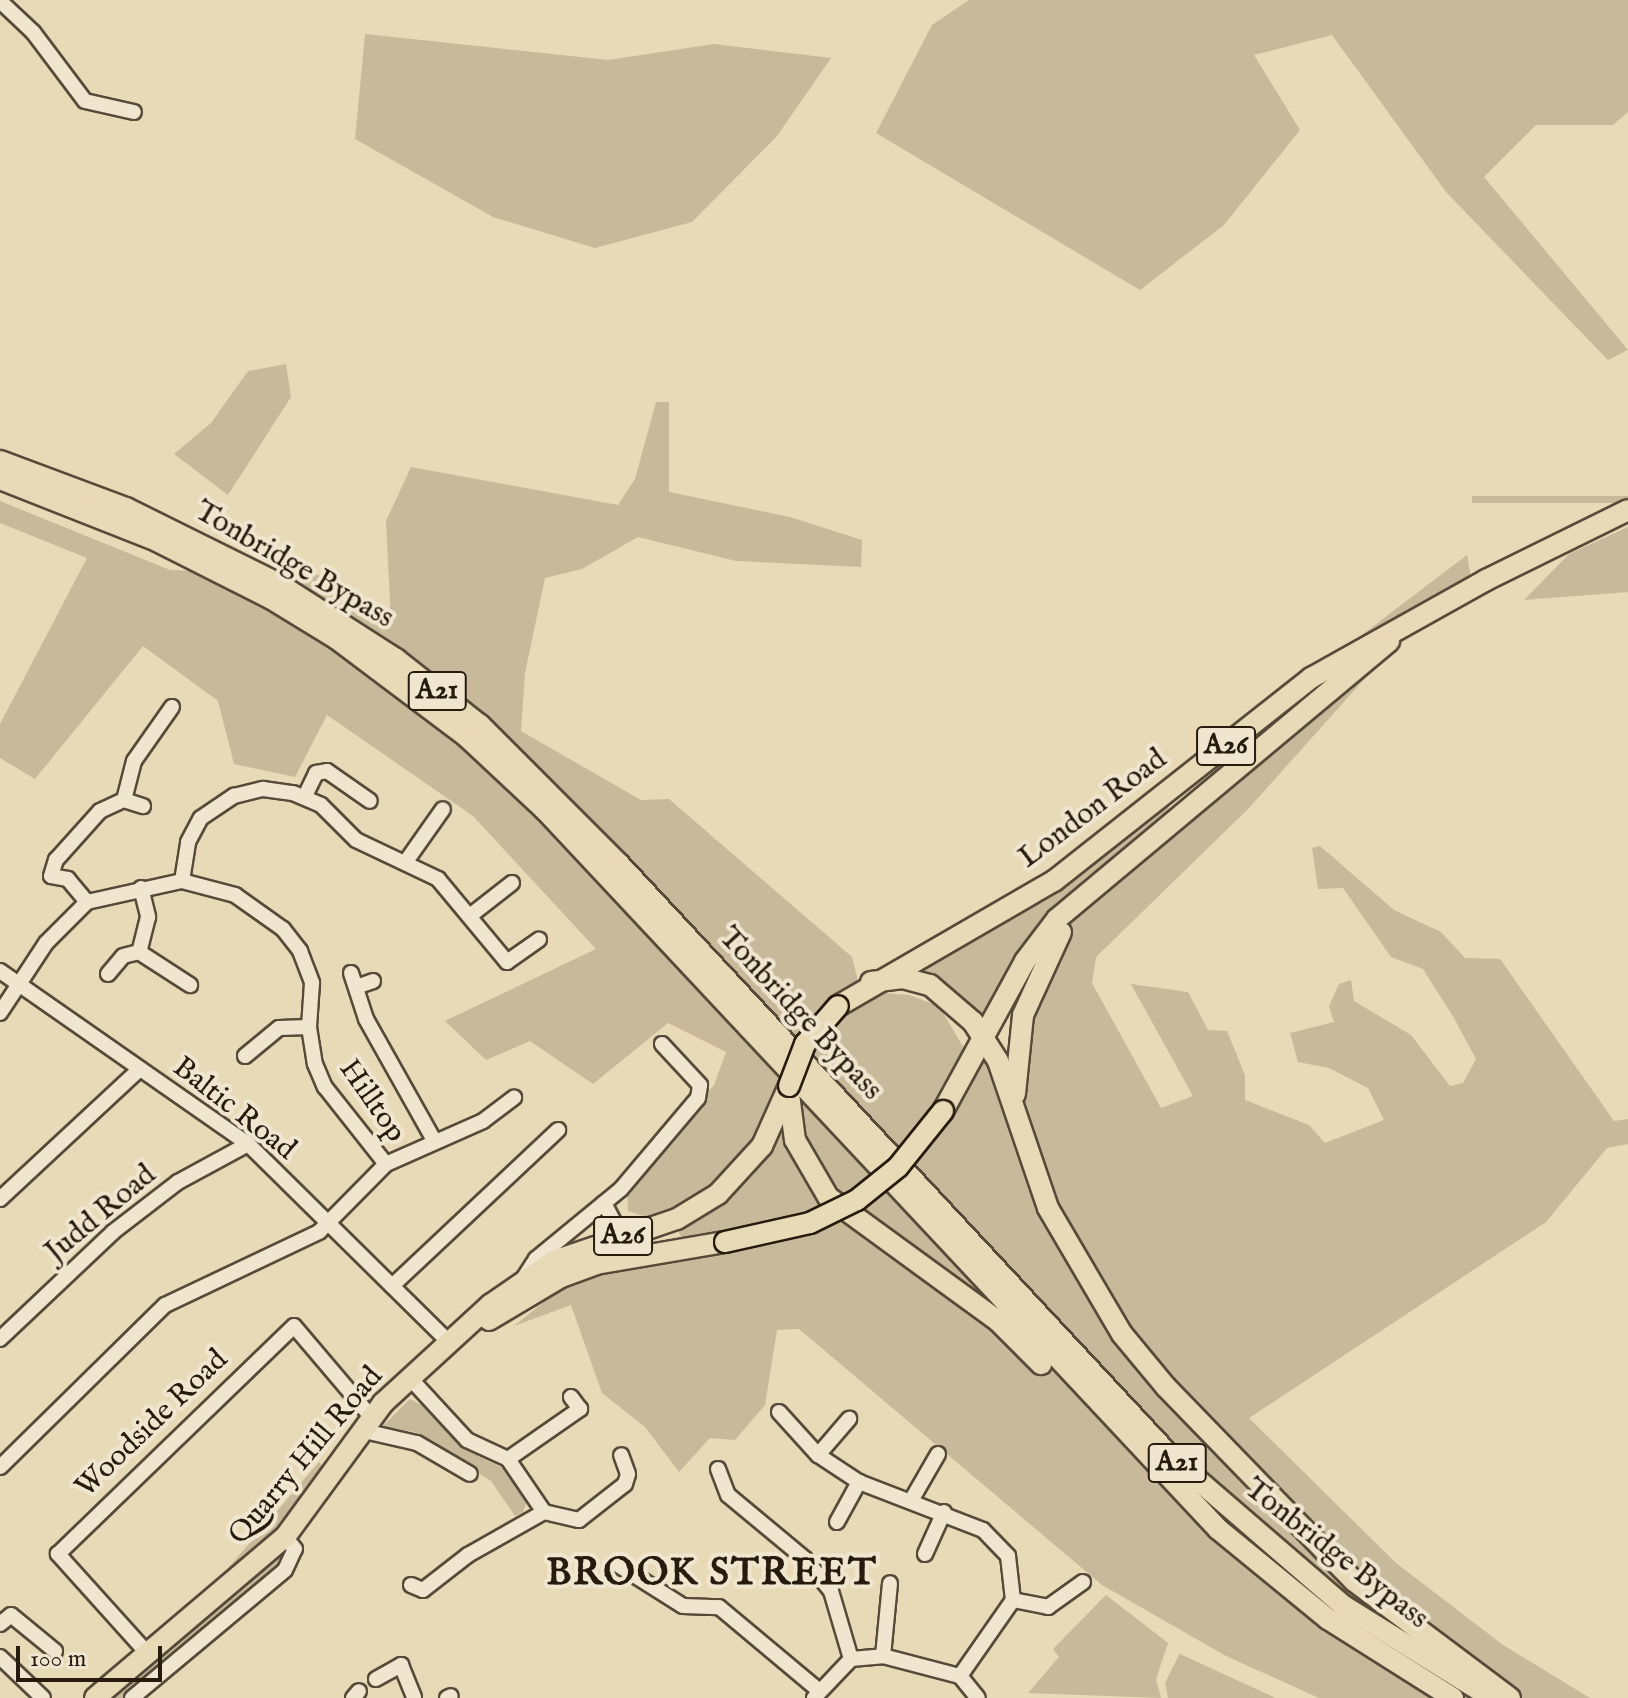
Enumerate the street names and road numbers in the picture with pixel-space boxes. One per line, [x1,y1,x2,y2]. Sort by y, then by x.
street label: Tonbridge Bypass [188,494,400,636]
road number: A21 [407,667,467,715]
road number: A26 [1196,722,1256,770]
street label: London Road [1012,742,1174,876]
street label: Tonbridge Bypass [711,920,889,1108]
street label: Baltic Road [165,1050,303,1168]
street label: Hilltop [331,1053,413,1149]
street label: Judd Road [38,1157,164,1271]
road number: A26 [593,1212,653,1260]
street label: Woodside Road [68,1342,236,1506]
street label: Quarry Hill Road [221,1360,391,1552]
road number: A21 [1147,1439,1207,1487]
street label: Tonbridge Bypass [1237,1471,1435,1637]

